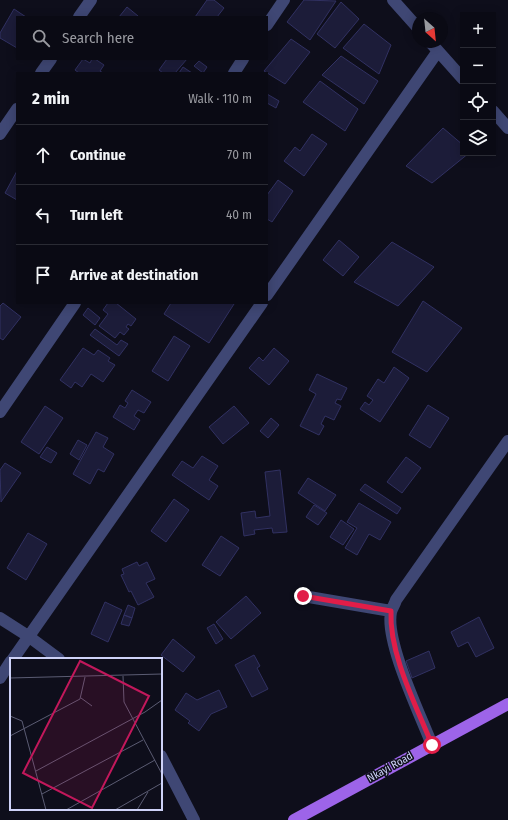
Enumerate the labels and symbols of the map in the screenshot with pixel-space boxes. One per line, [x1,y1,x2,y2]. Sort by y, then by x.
north arrow [412,12,448,48]
route end [294,587,312,605]
inset map [10,658,162,810]
route start [423,736,441,754]
street label: Nkayi Road [365,749,415,785]

